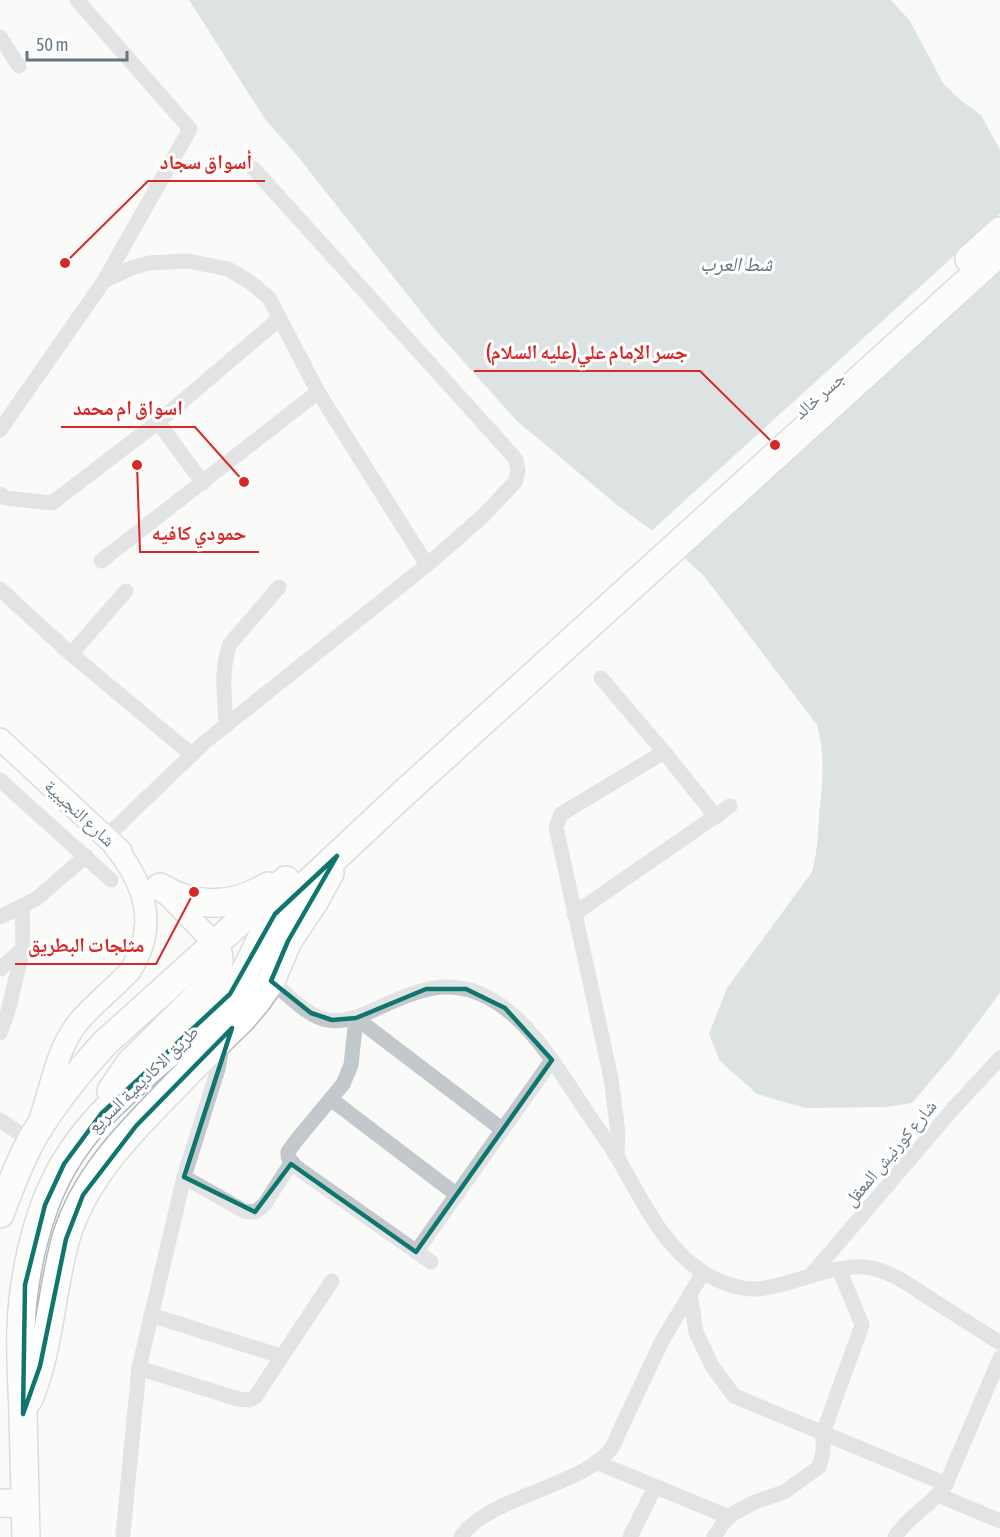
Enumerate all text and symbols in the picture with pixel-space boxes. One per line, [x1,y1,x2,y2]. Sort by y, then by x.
scale bar [27,24,128,62]
text: 50 m [36,34,68,55]
callout: أسواق سجاد [148,143,265,181]
text: أسواق سجاد [160,149,252,174]
water label: شط العرب [700,252,774,276]
callout: جسر الإمام علي(عليه السلام) [474,333,700,371]
text: جسر الإمام علي(عليه السلام) [486,340,688,368]
street label: جسر خالد [789,367,849,423]
callout: اسواق ام محمد [61,389,195,427]
text: اسواق ام محمد [73,396,183,422]
callout: حمودي كافيه [140,514,259,552]
text: حمودي كافيه [152,521,246,549]
street label: شارع النجيبية [40,775,119,852]
callout: مثلجات البطريق [15,926,156,964]
text: مثلجات البطريق [28,933,144,958]
street label: طريق الاكاديمية السريع [83,1021,204,1138]
street label: شارع كورنيش المعقل [839,1096,941,1211]

